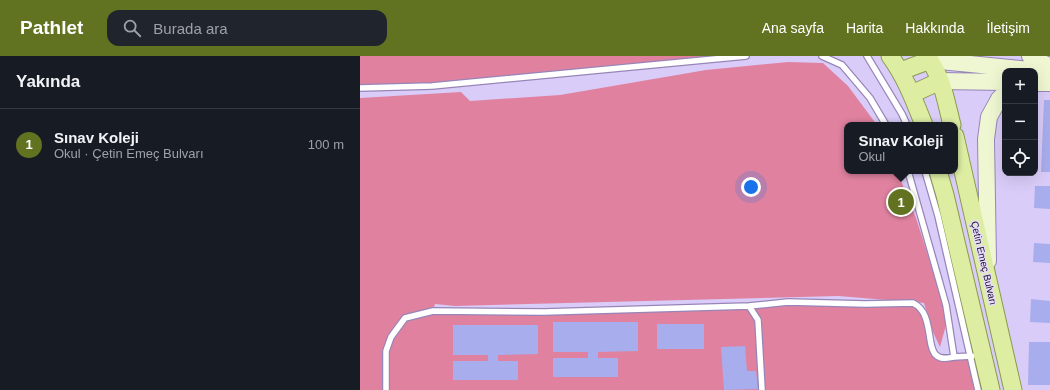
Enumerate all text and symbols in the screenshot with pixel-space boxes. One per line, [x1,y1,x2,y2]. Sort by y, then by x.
search box [107,10,387,46]
text: Pathlet [20,17,83,38]
icon: search [121,17,143,39]
text: Burada ara [153,20,228,37]
text: Ana sayfa [762,20,824,36]
text: Harita [846,20,883,36]
text: Hakkında [905,20,964,36]
text: İletişim [986,20,1030,36]
map controls [1002,68,1038,176]
button: + [1002,68,1038,104]
text: Yakında [16,72,80,91]
button: − [1002,104,1038,140]
popup [844,122,958,174]
text: Sınav Koleji [54,129,139,146]
text: Sınav Koleji [858,132,944,149]
text: 1 [25,137,33,152]
text: 100 m [308,137,344,152]
button: locate [1002,140,1038,176]
text: Okul · Çetin Emeç Bulvarı [54,146,204,161]
text: Okul [858,149,885,164]
your location [741,177,761,197]
pin: 1 [888,187,914,217]
street label: Çetin Emeç Bulvarı [969,220,999,306]

